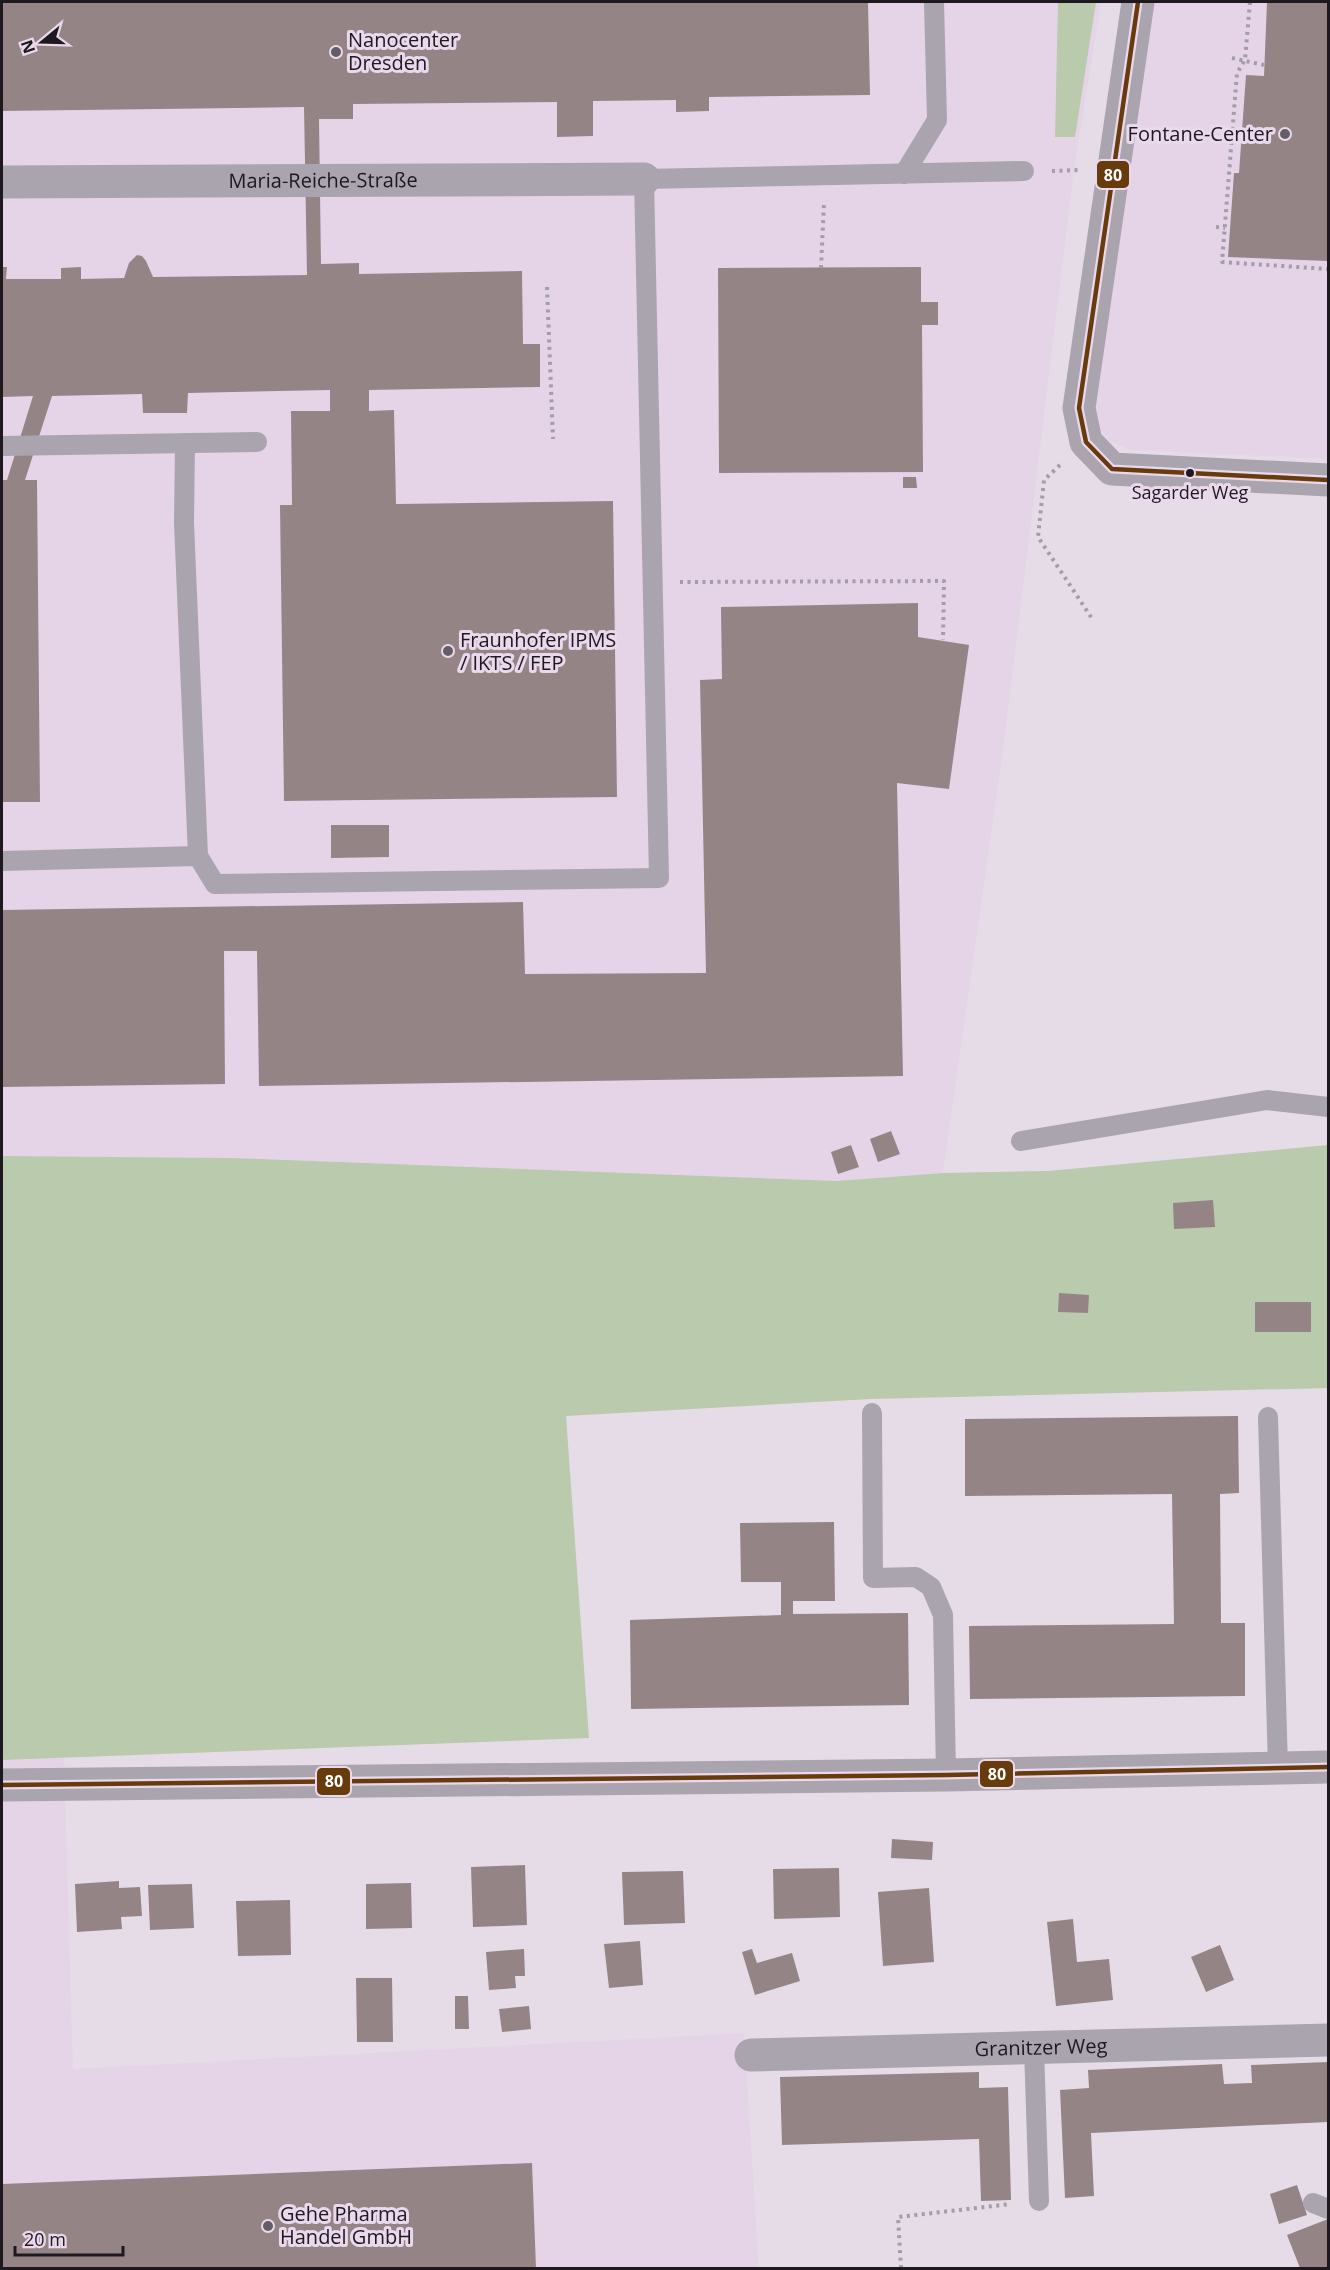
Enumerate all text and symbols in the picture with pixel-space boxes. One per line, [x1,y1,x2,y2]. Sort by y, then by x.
north arrow [12,12,72,72]
place label: Nanocenter Dresden [348,26,458,76]
text: N [15,37,40,57]
marker: Nanocenter Dresden [329,45,343,59]
place label: Fontane-Center [1128,120,1273,147]
marker: Fontane-Center [1278,127,1292,141]
line badge: 80 [1096,160,1130,189]
text: 80 [1104,164,1122,186]
street label: Maria-Reiche-Straße [228,166,418,194]
marker: Sagarder Weg [1184,467,1196,479]
place label: Sagarder Weg [1132,480,1249,504]
place label: Fraunhofer IPMS / IKTS / FEP [460,626,616,676]
marker: Fraunhofer IPMS / IKTS / FEP [441,644,455,658]
line badge: 80 [979,1760,1014,1788]
text: 80 [988,1763,1006,1785]
line badge: 80 [316,1767,351,1796]
text: 80 [325,1770,343,1792]
street label: Granitzer Weg [974,2032,1108,2062]
place label: Gehe Pharma Handel GmbH [280,2200,412,2250]
scale bar [15,2219,123,2257]
marker: Gehe Pharma Handel GmbH [261,2219,275,2233]
text: 20 m [24,2227,66,2251]

